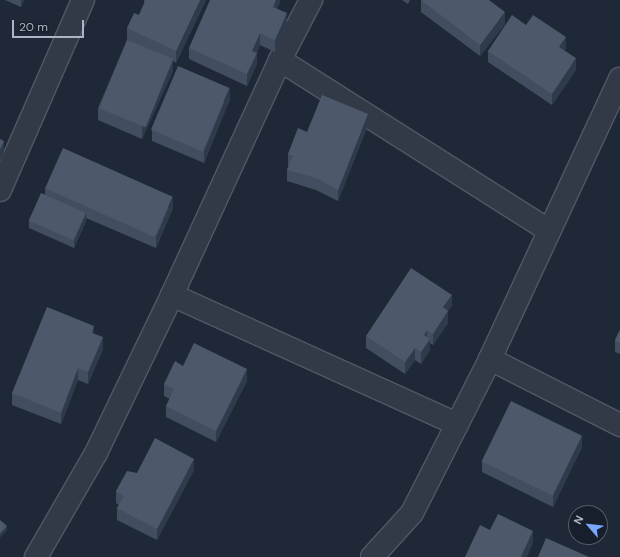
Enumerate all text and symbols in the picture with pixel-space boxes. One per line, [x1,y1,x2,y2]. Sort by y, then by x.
scale bar [14,12,86,38]
text: 20 m [19,19,48,35]
north arrow [568,505,608,545]
text: N [570,513,586,527]

